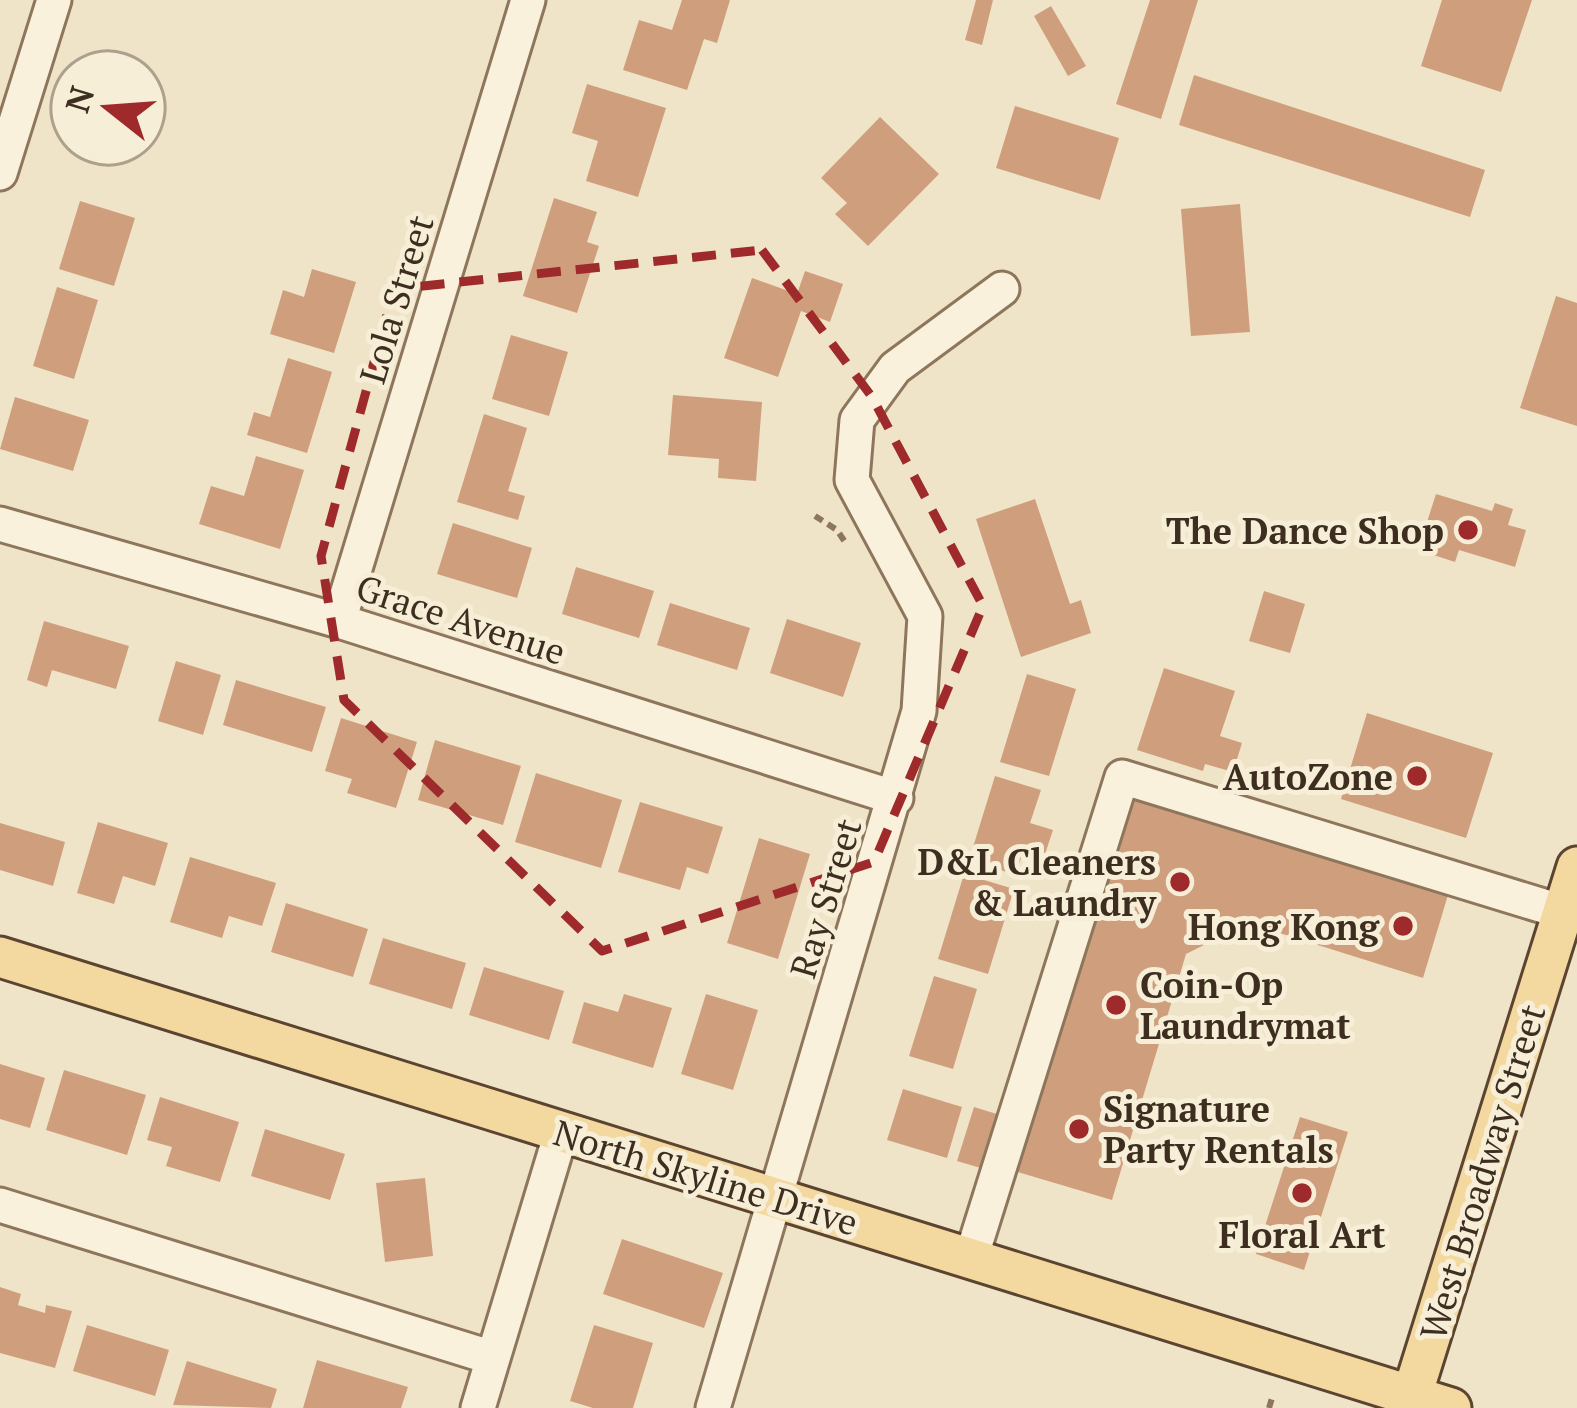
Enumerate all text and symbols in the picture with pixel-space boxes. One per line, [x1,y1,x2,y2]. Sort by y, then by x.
north arrow [48,48,168,168]
text: N [55,81,103,117]
street label: Lola Street [348,209,444,389]
place label: The Dance Shop [1166,507,1444,554]
marker: The Dance Shop [1455,517,1481,543]
street label: Grace Avenue [351,563,571,675]
place label: AutoZone [1223,753,1393,800]
marker: AutoZone [1404,763,1430,789]
street label: Ray Street [779,813,871,983]
place label: D&L Cleaners & Laundry [917,838,1157,926]
marker: D&L Cleaners & Laundry [1167,869,1193,895]
place label: Hong Kong [1188,903,1380,950]
marker: Hong Kong [1390,913,1416,939]
place label: Coin-Op Laundrymat [1140,961,1351,1049]
marker: Coin-Op Laundrymat [1103,992,1129,1018]
street label: West Broadway Street [1409,999,1555,1345]
place label: Signature Party Rentals [1103,1085,1334,1173]
street label: North Skyline Drive [548,1108,864,1246]
marker: Signature Party Rentals [1066,1116,1092,1142]
marker: Floral Art [1289,1180,1315,1206]
place label: Floral Art [1218,1211,1386,1258]

